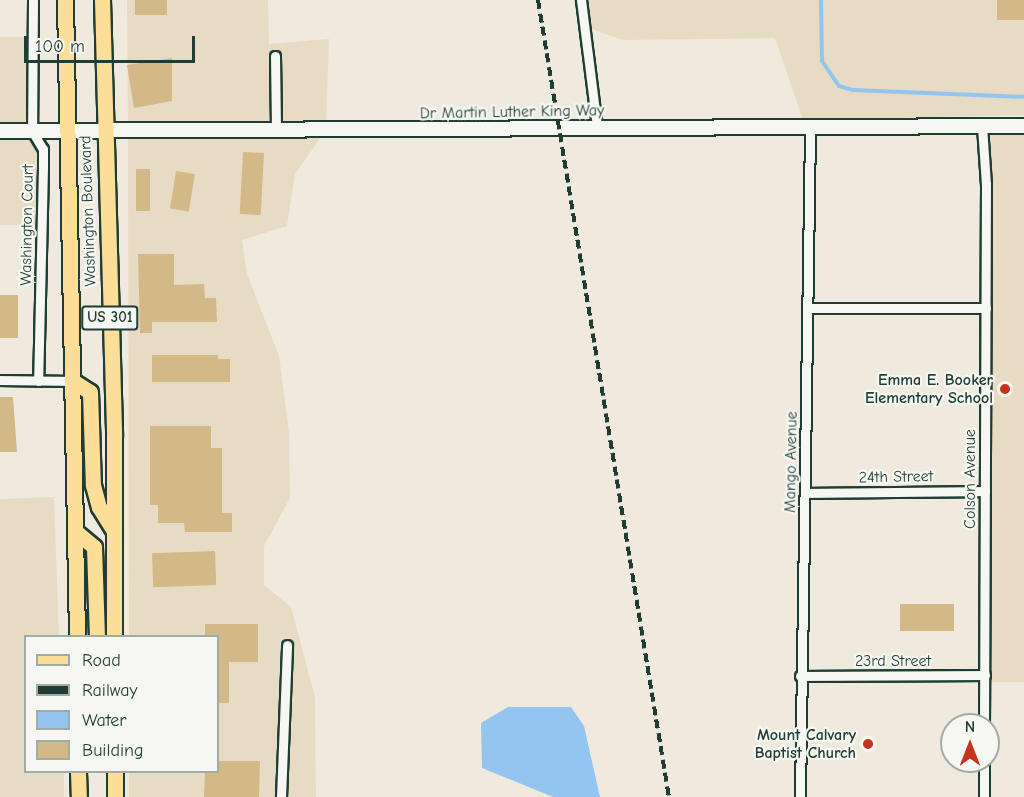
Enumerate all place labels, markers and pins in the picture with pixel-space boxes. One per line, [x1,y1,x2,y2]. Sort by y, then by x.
place label: Emma E. Booker Elementary School [865,370,993,408]
marker: Emma E. Booker Elementary School [998,382,1012,396]
place label: Mount Calvary Baptist Church [755,725,856,763]
marker: Mount Calvary Baptist Church [861,737,875,751]

